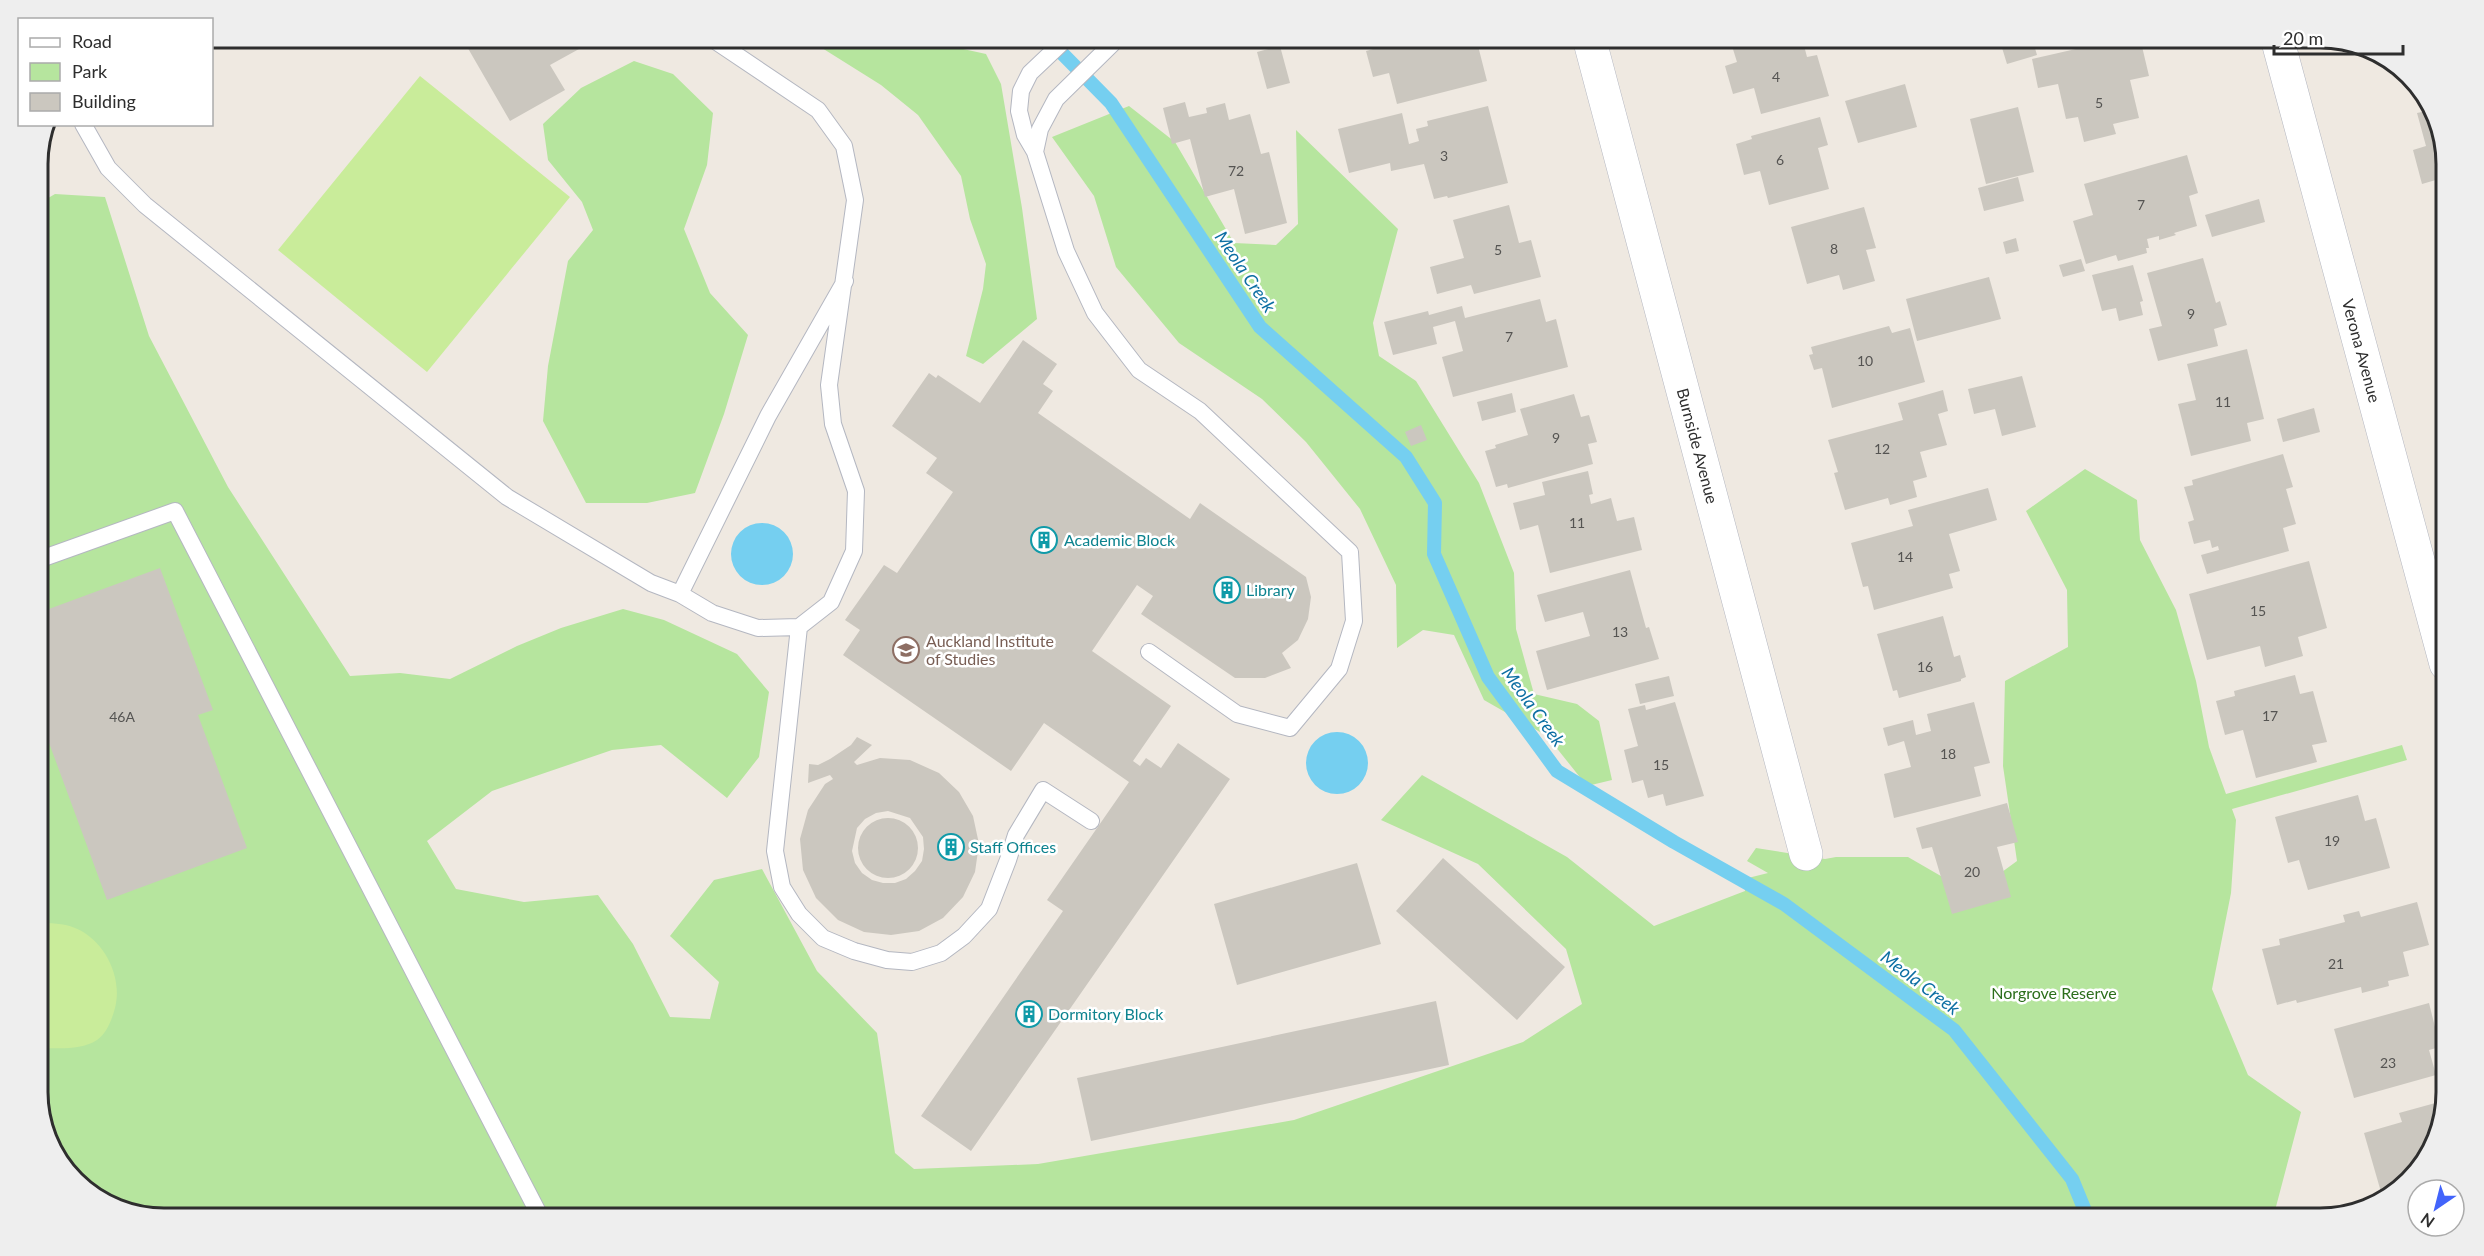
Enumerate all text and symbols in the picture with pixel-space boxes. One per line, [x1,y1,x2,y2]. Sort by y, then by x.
legend [18,18,213,126]
scale bar [2274,18,2403,56]
text: 20 m [2283,27,2323,49]
text: Road [72,30,112,52]
text: Park [72,60,108,82]
house number: 4 [1772,68,1780,85]
text: Building [72,90,136,112]
house number: 5 [2095,94,2103,111]
house number: 3 [1440,147,1448,164]
house number: 6 [1776,151,1784,168]
house number: 72 [1228,162,1244,179]
house number: 7 [2137,196,2145,213]
water label: Meola Creek [1211,227,1281,317]
house number: 8 [1830,240,1838,257]
house number: 5 [1494,241,1502,258]
street label: Verona Avenue [2339,297,2385,404]
house number: 9 [2187,305,2195,322]
house number: 7 [1505,328,1513,345]
house number: 10 [1857,352,1873,369]
street label: Burnside Avenue [1674,386,1722,505]
house number: 11 [2215,393,2231,410]
house number: 9 [1552,429,1560,446]
house number: 12 [1874,440,1890,457]
house number: 11 [1569,514,1585,531]
building icon: Academic Block [1029,525,1059,555]
place label: Academic Block [1064,530,1176,549]
house number: 14 [1897,548,1913,565]
building icon: Library [1212,575,1242,605]
place label: Library [1246,580,1295,599]
house number: 15 [2250,602,2266,619]
house number: 13 [1612,623,1628,640]
place label: Auckland Institute of Studies [926,631,1054,668]
school or university icon: Auckland Institute of Studies [891,635,921,665]
house number: 16 [1917,658,1933,675]
water label: Meola Creek [1497,662,1570,751]
house number: 17 [2262,707,2278,724]
house number: 46A [109,708,135,725]
house number: 18 [1940,745,1956,762]
house number: 15 [1653,756,1669,773]
building icon: Staff Offices [936,832,966,862]
house number: 19 [2324,832,2340,849]
place label: Staff Offices [970,837,1056,856]
house number: 20 [1964,863,1980,880]
water label: Meola Creek [1877,945,1965,1019]
house number: 21 [2328,955,2344,972]
park label: Norgrove Reserve [1991,983,2117,1002]
building icon: Dormitory Block [1014,999,1044,1029]
place label: Dormitory Block [1048,1004,1164,1023]
house number: 23 [2380,1054,2396,1071]
north arrow [2406,1178,2466,1238]
text: N [2417,1209,2438,1232]

